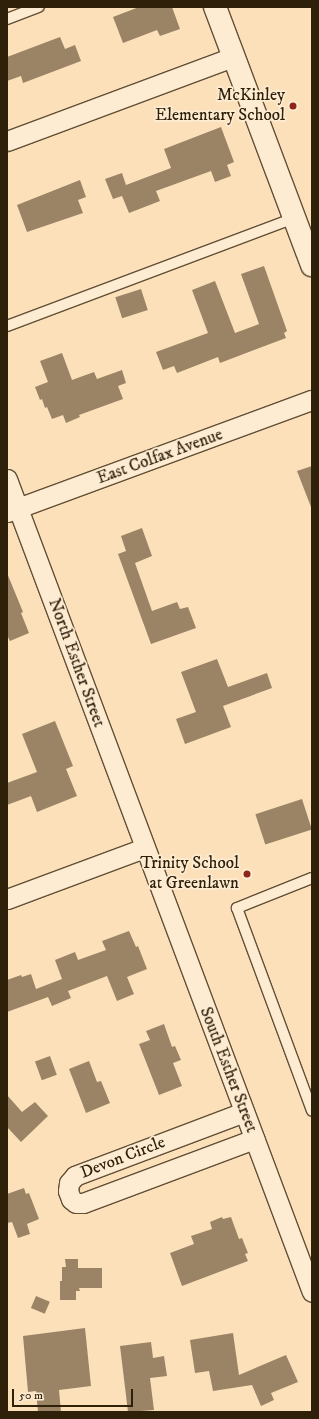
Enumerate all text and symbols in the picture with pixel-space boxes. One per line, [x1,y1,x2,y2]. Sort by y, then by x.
place label: McKinley Elementary School [155,86,285,126]
marker: McKinley Elementary School [288,101,298,111]
street label: East Colfax Avenue [94,425,226,489]
street label: North Esther Street [43,596,109,730]
place label: Trinity School at Greenlawn [140,854,239,894]
marker: Trinity School at Greenlawn [242,869,252,879]
street label: South Esther Street [195,1004,261,1136]
street label: Devon Circle [78,1132,168,1184]
scale bar [14,1381,135,1407]
text: 50 m [19,1388,43,1403]

